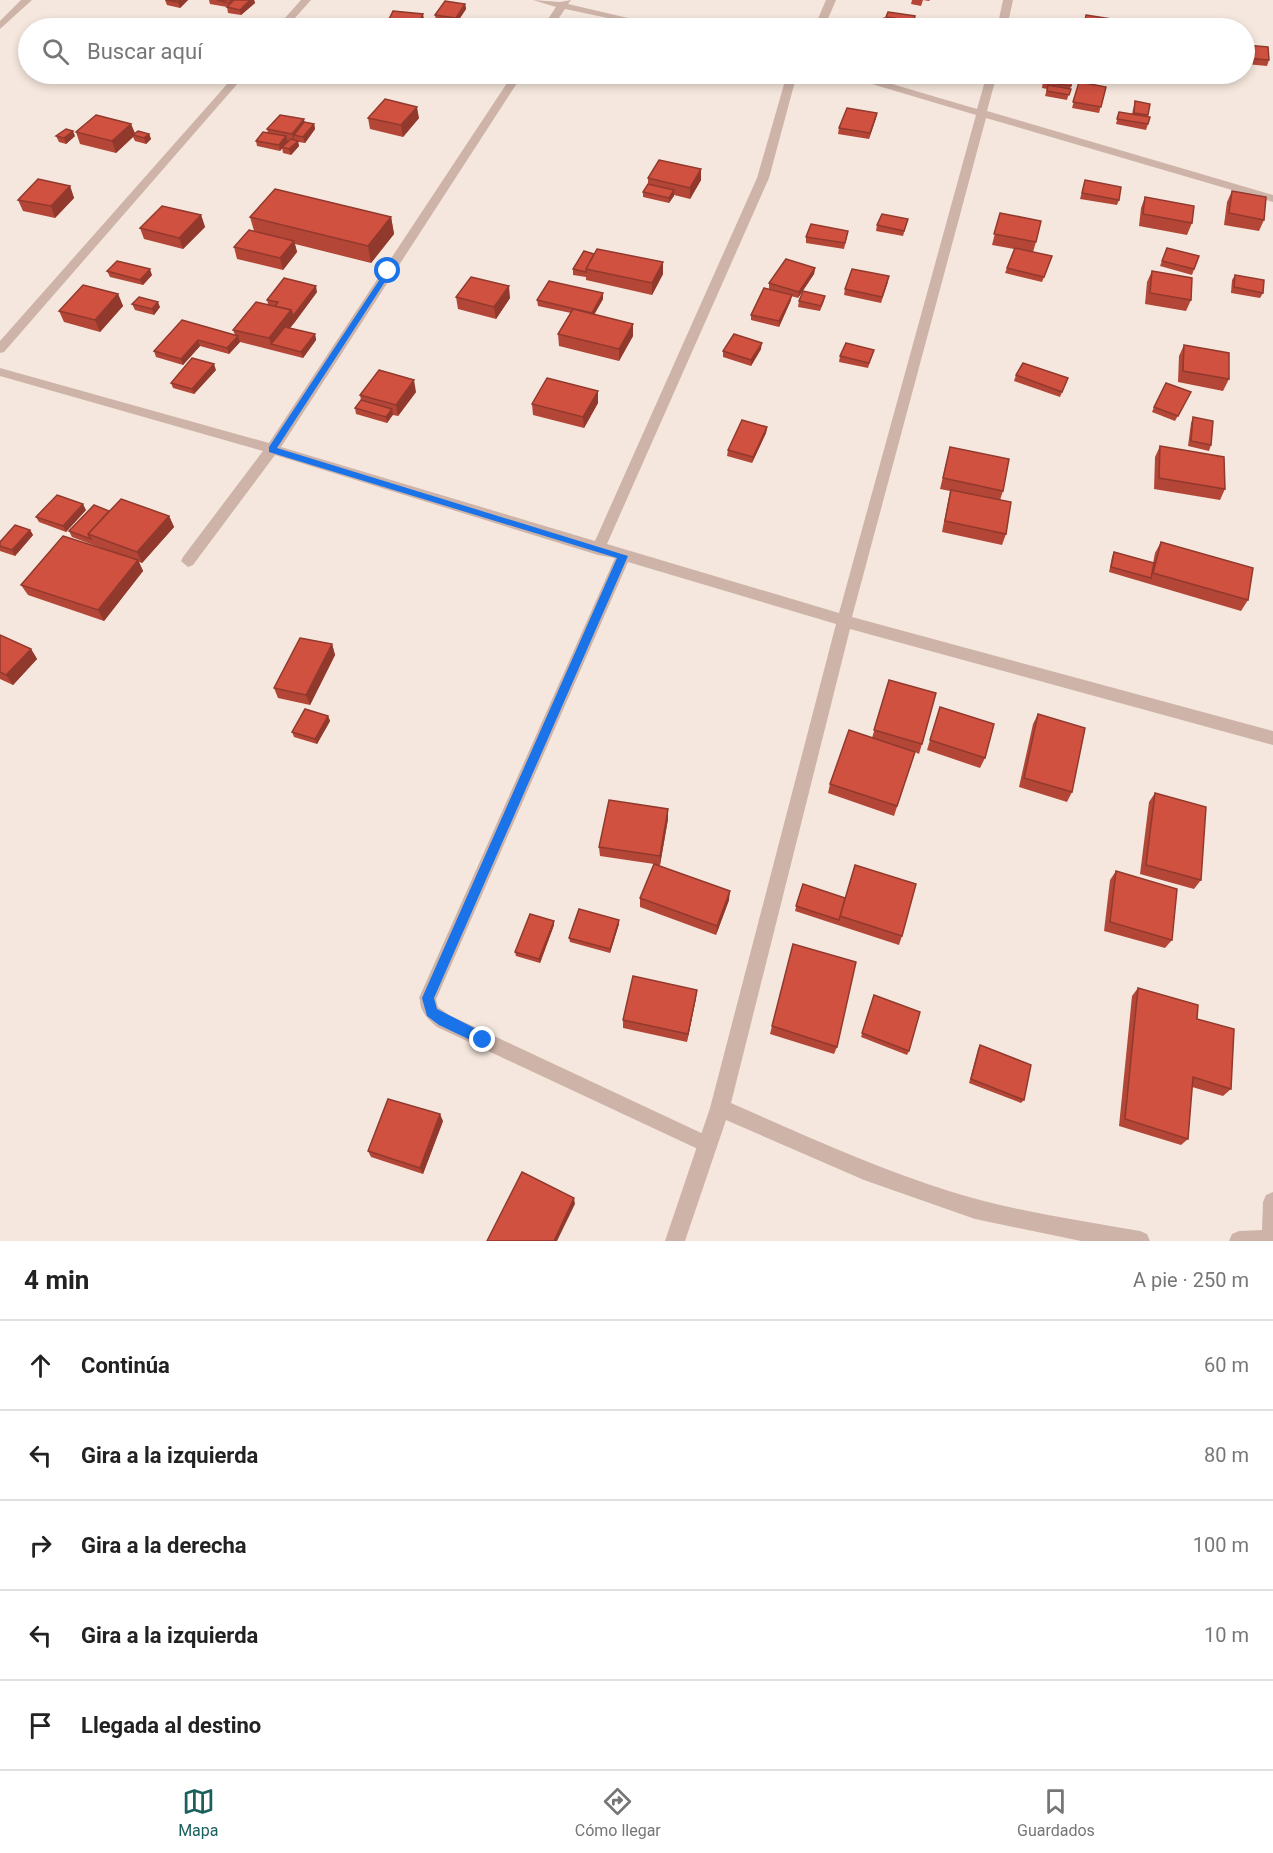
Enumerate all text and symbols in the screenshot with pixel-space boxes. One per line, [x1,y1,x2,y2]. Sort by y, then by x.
search box [18,18,1255,84]
icon: search [39,35,72,68]
text: Buscar aquí [87,39,203,64]
route start [374,257,400,283]
route end [469,1026,495,1052]
text: 4 min [24,1265,89,1295]
text: A pie · 250 m [1133,1268,1249,1292]
icon: ahead [24,1349,57,1382]
text: Continúa [81,1353,170,1378]
text: 60 m [1204,1353,1249,1377]
icon: left [24,1439,57,1472]
text: Gira a la izquierda [81,1443,258,1468]
text: 80 m [1204,1443,1249,1467]
icon: right [24,1529,57,1562]
text: Gira a la derecha [81,1533,247,1558]
text: 100 m [1193,1533,1249,1557]
icon: left [24,1619,57,1652]
text: Gira a la izquierda [81,1623,258,1648]
text: 10 m [1204,1623,1249,1647]
icon: arrive [24,1709,57,1742]
text: Llegada al destino [81,1713,261,1738]
tab: Mapa [178,1785,218,1840]
tab: Cómo llegar [575,1785,661,1840]
tab: Guardados [1017,1785,1095,1840]

